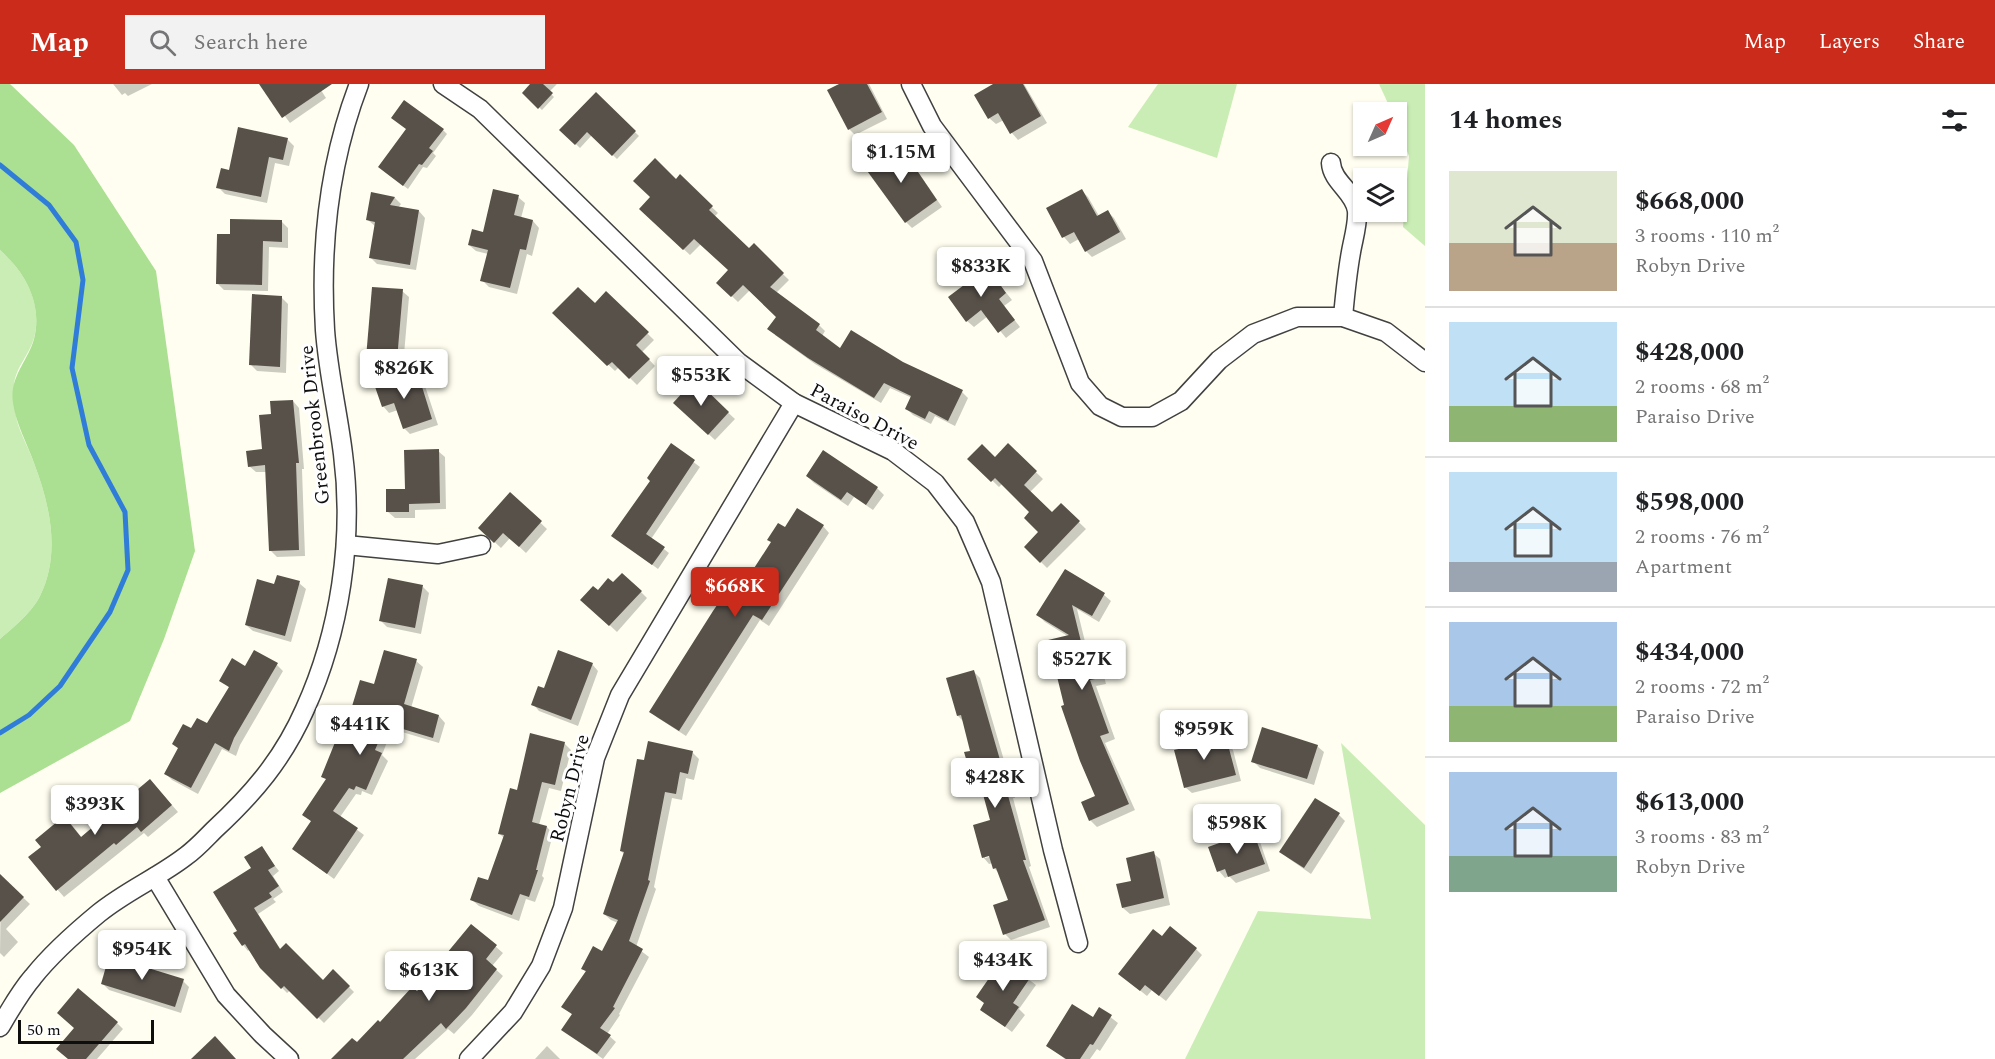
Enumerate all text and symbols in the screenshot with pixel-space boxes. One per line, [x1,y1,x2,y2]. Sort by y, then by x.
search box [125,15,545,69]
text: Map [30,21,89,64]
icon: search [146,26,179,59]
text: Search here [194,26,308,59]
text: Map [1744,26,1786,58]
text: Layers [1819,26,1880,58]
text: Share [1913,26,1965,58]
text: 14 homes [1449,100,1563,140]
north arrow [1353,102,1407,156]
map controls [1353,102,1407,222]
icon: filters [1938,104,1971,137]
pin: $1.15M [852,133,950,184]
text: $1.15M [866,137,936,167]
button: layers [1353,168,1407,222]
text: $668,000 [1635,181,1744,221]
icon: home [1497,195,1569,267]
text: 3 rooms · 110 m² [1635,221,1779,251]
pin: $833K [939,247,1023,298]
text: $833K [951,251,1011,281]
text: Robyn Drive [1635,251,1745,281]
text: $428,000 [1635,332,1744,372]
street label: Greenbrook Drive [292,344,338,506]
icon: home [1497,346,1569,418]
pin: $826K [362,349,446,400]
text: $826K [374,353,434,383]
pin: $553K [659,356,743,407]
text: $553K [671,360,731,390]
text: 2 rooms · 68 m² [1635,372,1769,402]
street label: Paraiso Drive [805,376,924,458]
text: Paraiso Drive [1635,402,1755,432]
text: $598,000 [1635,482,1744,522]
icon: home [1497,496,1569,568]
text: 2 rooms · 76 m² [1635,522,1769,552]
text: Apartment [1635,552,1732,582]
pin: $668K [693,567,777,618]
text: $668K [705,571,765,601]
text: $434,000 [1635,632,1744,672]
pin: $527K [1040,640,1124,691]
text: $527K [1052,644,1112,674]
icon: home [1497,646,1569,718]
text: 2 rooms · 72 m² [1635,672,1769,702]
text: Paraiso Drive [1635,702,1755,732]
pin: $441K [318,705,402,756]
text: $441K [330,709,390,739]
pin: $959K [1162,710,1246,761]
text: $959K [1174,714,1234,744]
street label: Robyn Drive [542,731,598,845]
pin: $428K [953,758,1037,809]
text: $428K [965,762,1025,792]
text: $613,000 [1635,782,1744,822]
pin: $393K [53,785,137,836]
text: $393K [65,789,125,819]
icon: home [1497,796,1569,868]
pin: $598K [1195,804,1279,855]
text: $598K [1207,808,1267,838]
text: 3 rooms · 83 m² [1635,822,1769,852]
text: Robyn Drive [1635,852,1745,882]
pin: $954K [100,930,184,981]
text: $954K [112,934,172,964]
pin: $434K [961,941,1045,992]
text: $434K [973,945,1033,975]
pin: $613K [387,951,471,1002]
text: $613K [399,955,459,985]
scale bar [18,1017,154,1044]
text: 50 m [27,1018,61,1042]

